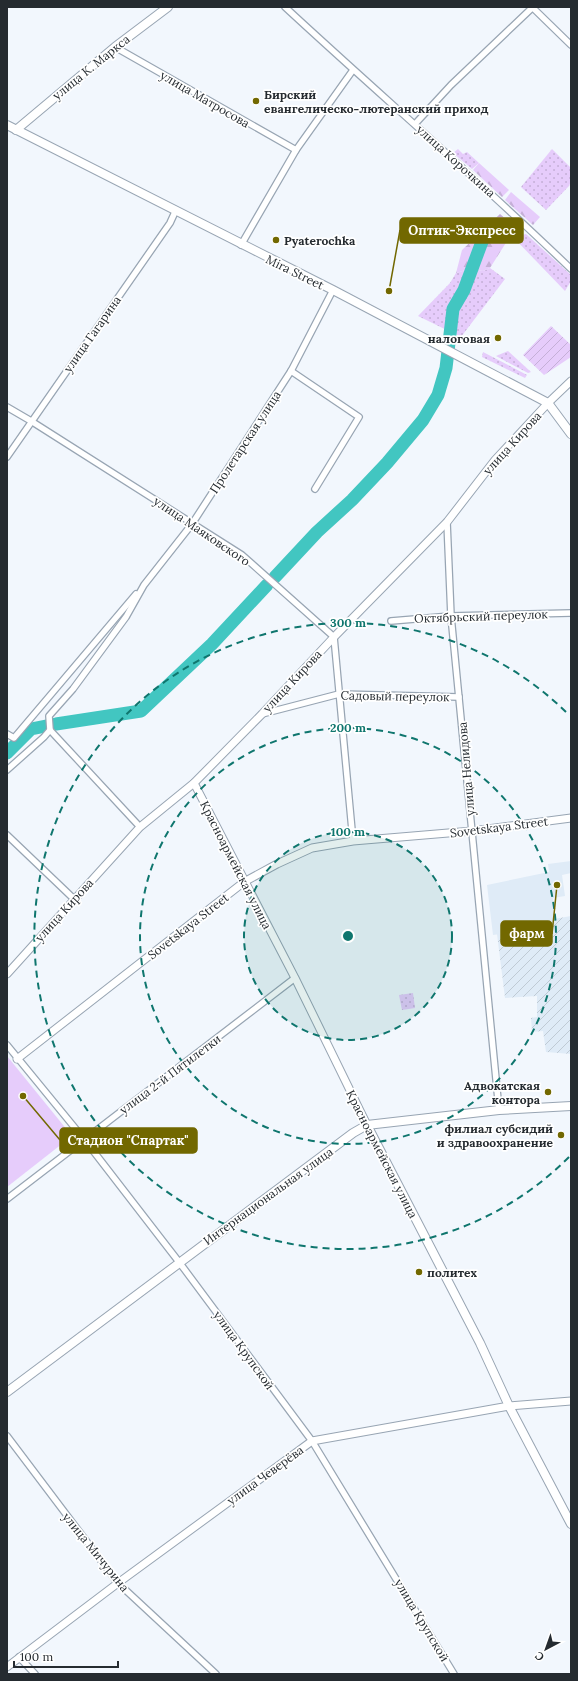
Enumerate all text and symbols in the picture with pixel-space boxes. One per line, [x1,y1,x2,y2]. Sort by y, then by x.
street label: улица К. Маркса [49,31,133,103]
street label: улица Матросова [158,67,252,131]
place label: Бирский евангелическо-лютеранский приход [264,87,489,116]
marker: Бирский евангелическо-лютеранский приход [251,96,261,106]
street label: улица Корочкина [413,122,499,200]
callout: Оптик-Экспресс [400,218,523,243]
text: Оптик-Экспресс [408,222,516,239]
place label: Pyaterochka [284,233,356,248]
marker: Pyaterochka [271,235,281,245]
street label: Mira Street [263,251,327,293]
street label: улица Гагарина [60,293,124,375]
place label: налоговая [428,331,490,346]
marker: налоговая [493,333,503,343]
street label: Пролетарская улица [206,388,284,496]
street label: улица Кирова [480,408,544,478]
street label: улица Маяковского [151,493,253,569]
street label: Октябрьский переулок [414,606,549,626]
text: 300 m [330,615,366,630]
street label: улица Кирова [259,647,325,715]
street label: Садовый переулок [340,688,450,704]
text: 200 m [330,720,366,735]
street label: улица Нелидова [454,721,478,817]
street label: Красноармейская улица [197,798,275,932]
street label: Sovetskaya Street [449,814,549,840]
text: 100 m [331,824,365,839]
street label: улица Кирова [32,875,96,945]
street label: Sovetskaya Street [145,890,232,962]
callout: фарм [501,921,552,946]
text: фарм [509,925,545,942]
centre of rings [341,929,355,943]
street label: улица 2-й Пятилетки [116,1031,224,1117]
place label: Адвокатская контора [464,1078,541,1107]
street label: Красноармейская улица [343,1087,421,1221]
marker: Адвокатская контора [543,1087,553,1097]
place label: филиал субсидий и здравоохранение [437,1121,554,1150]
callout: Стадион "Спартак" [60,1128,197,1153]
marker: филиал субсидий и здравоохранение [556,1130,566,1140]
text: Стадион "Спартак" [67,1132,189,1149]
street label: Интернациональная улица [200,1144,336,1248]
place label: политех [427,1265,477,1280]
marker: политех [414,1267,424,1277]
street label: улица Крупской [210,1308,278,1392]
street label: улица Чеверёва [224,1442,306,1508]
street label: улица Мичурина [59,1509,133,1595]
street label: улица Крупской [391,1576,453,1664]
north arrow [526,1629,566,1669]
scale bar [14,1643,118,1669]
text: 100 m [20,1649,53,1664]
text: С [532,1649,547,1664]

